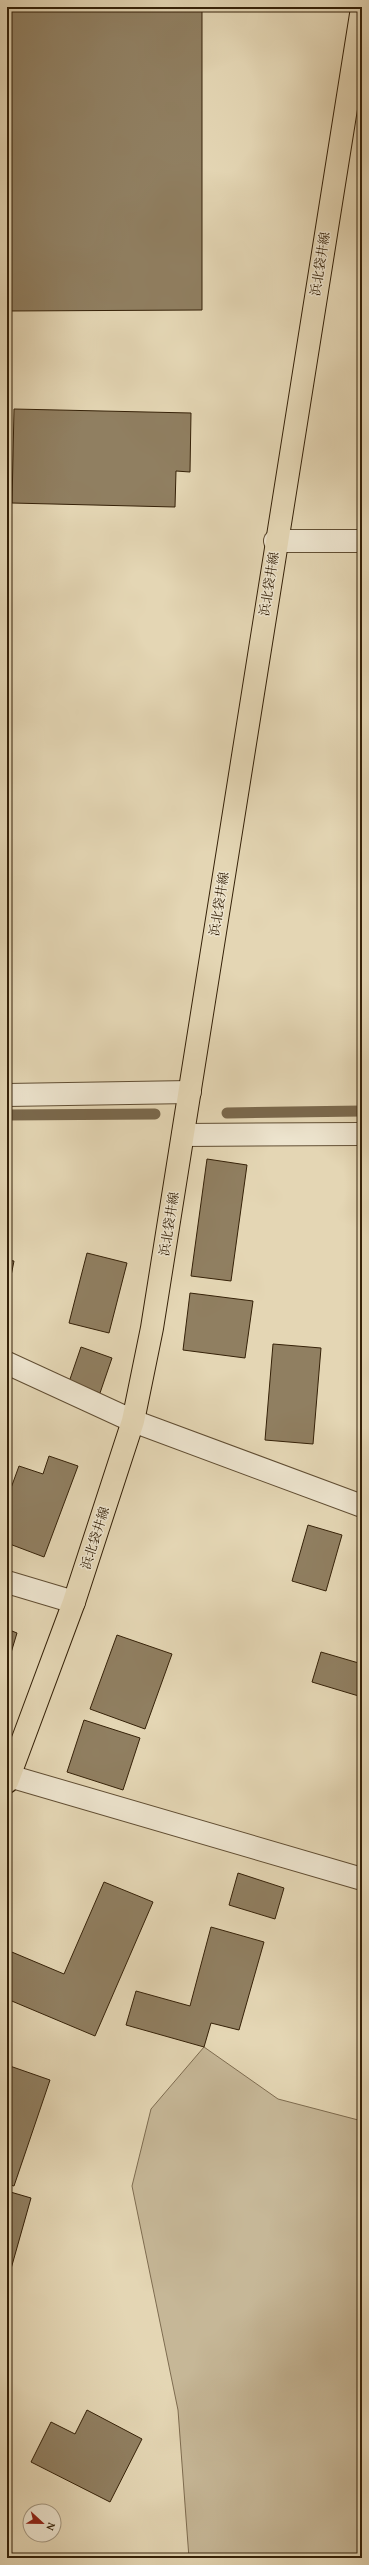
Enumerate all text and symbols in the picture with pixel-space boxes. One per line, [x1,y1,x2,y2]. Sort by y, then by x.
street label: 浜北袋井線 [306,230,334,298]
street label: 浜北袋井線 [255,550,283,618]
street label: 浜北袋井線 [205,870,233,938]
street label: 浜北袋井線 [155,1190,183,1258]
street label: 浜北袋井線 [76,1504,114,1572]
north arrow [22,2503,62,2543]
text: N [42,2520,60,2534]

